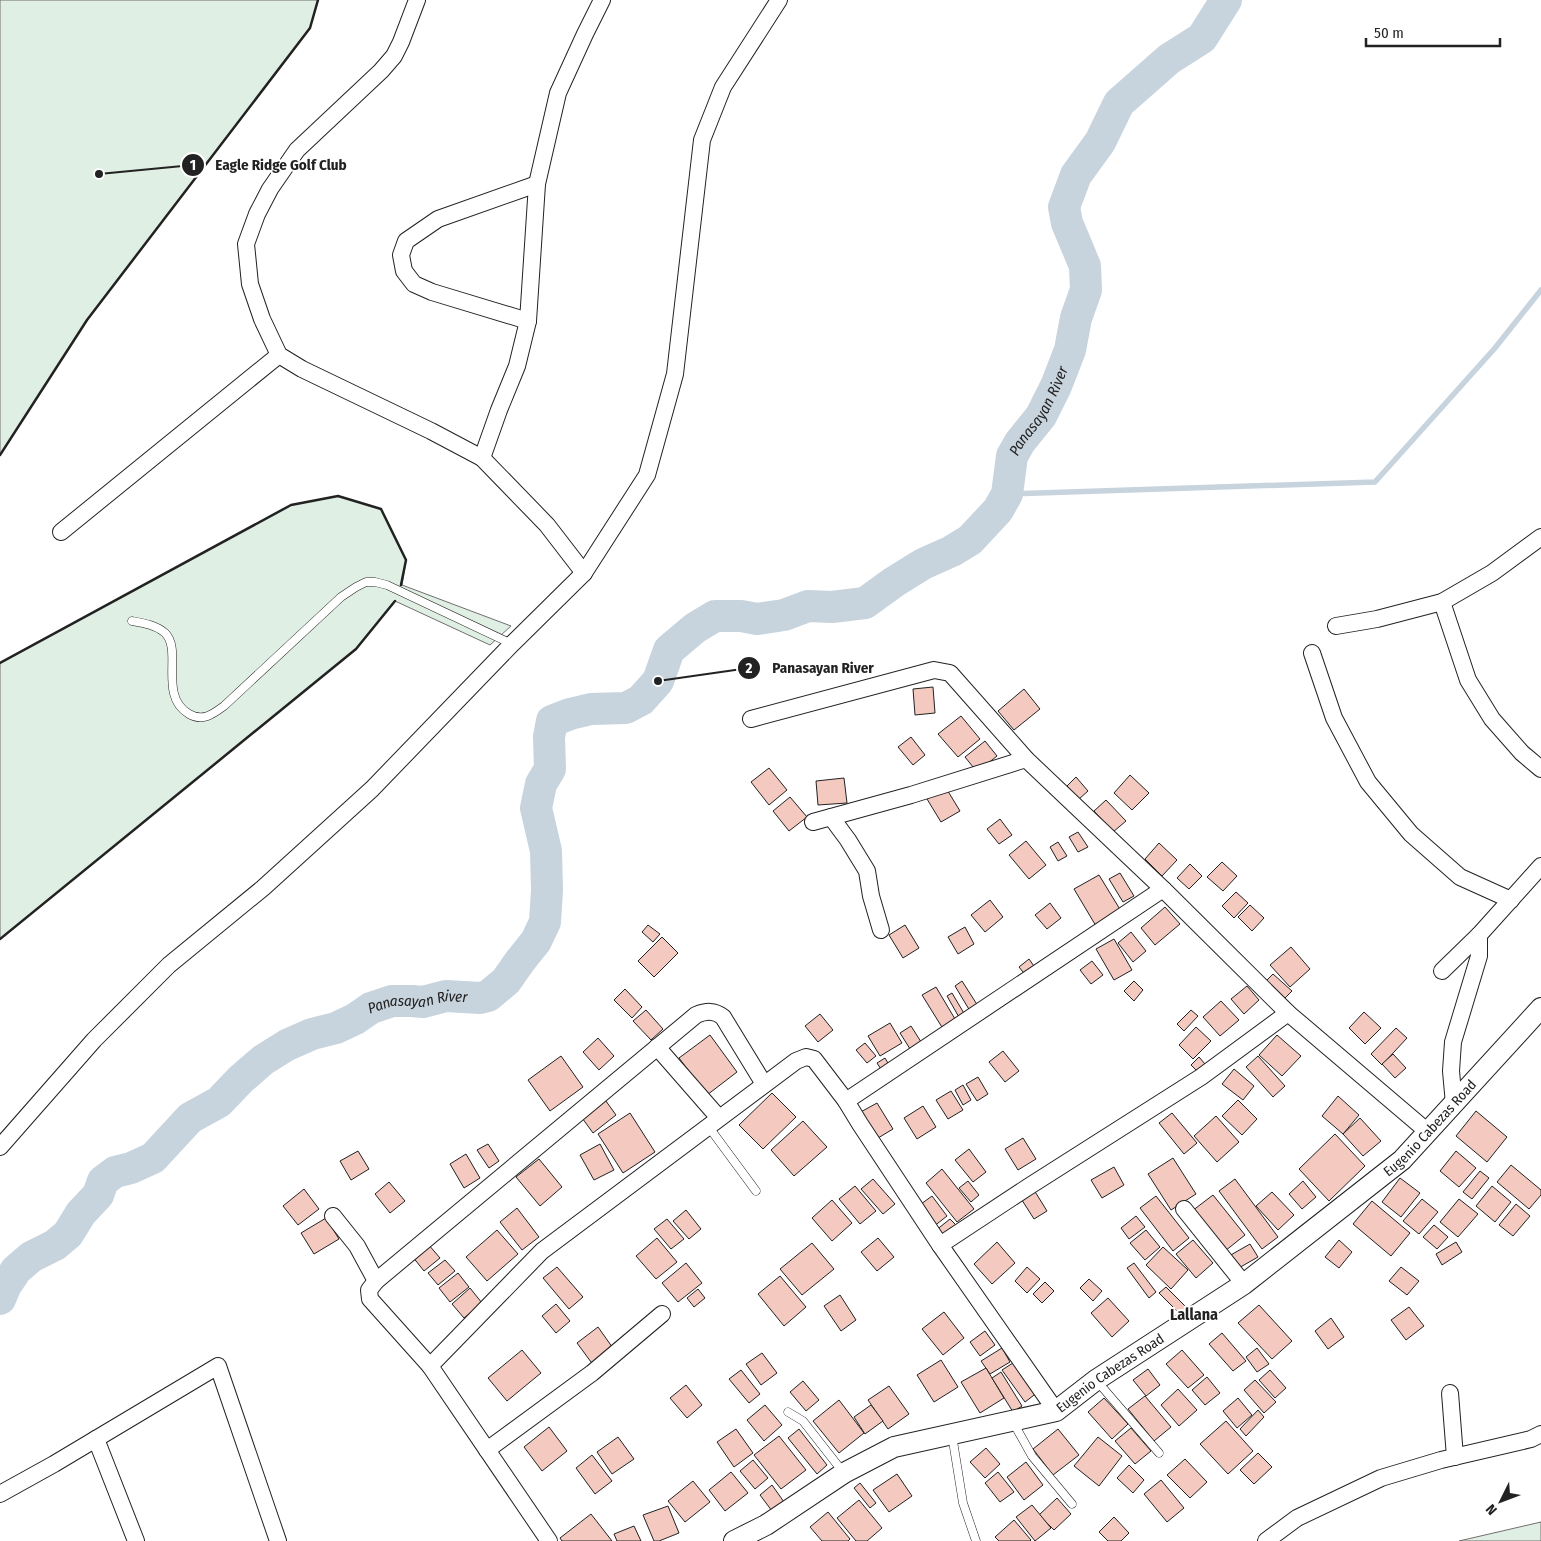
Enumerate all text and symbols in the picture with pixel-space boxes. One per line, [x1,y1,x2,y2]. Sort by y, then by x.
scale bar [1366,15,1500,47]
text: 50 m [1374,24,1404,42]
callout: Eagle Ridge Golf Club [180,150,357,180]
text: 1 [190,156,196,174]
text: Eagle Ridge Golf Club [215,156,347,174]
water label: Panasayan River [1005,363,1072,459]
callout: Panasayan River [737,653,883,683]
text: 2 [745,659,753,677]
text: Panasayan River [772,659,874,677]
water label: Panasayan River [365,987,469,1017]
street label: Eugenio Cabezas Road [1380,1076,1480,1180]
district label: Lallana [1170,1305,1218,1324]
street label: Eugenio Cabezas Road [1053,1330,1167,1416]
north arrow [1476,1476,1526,1526]
text: N [1483,1501,1501,1518]

